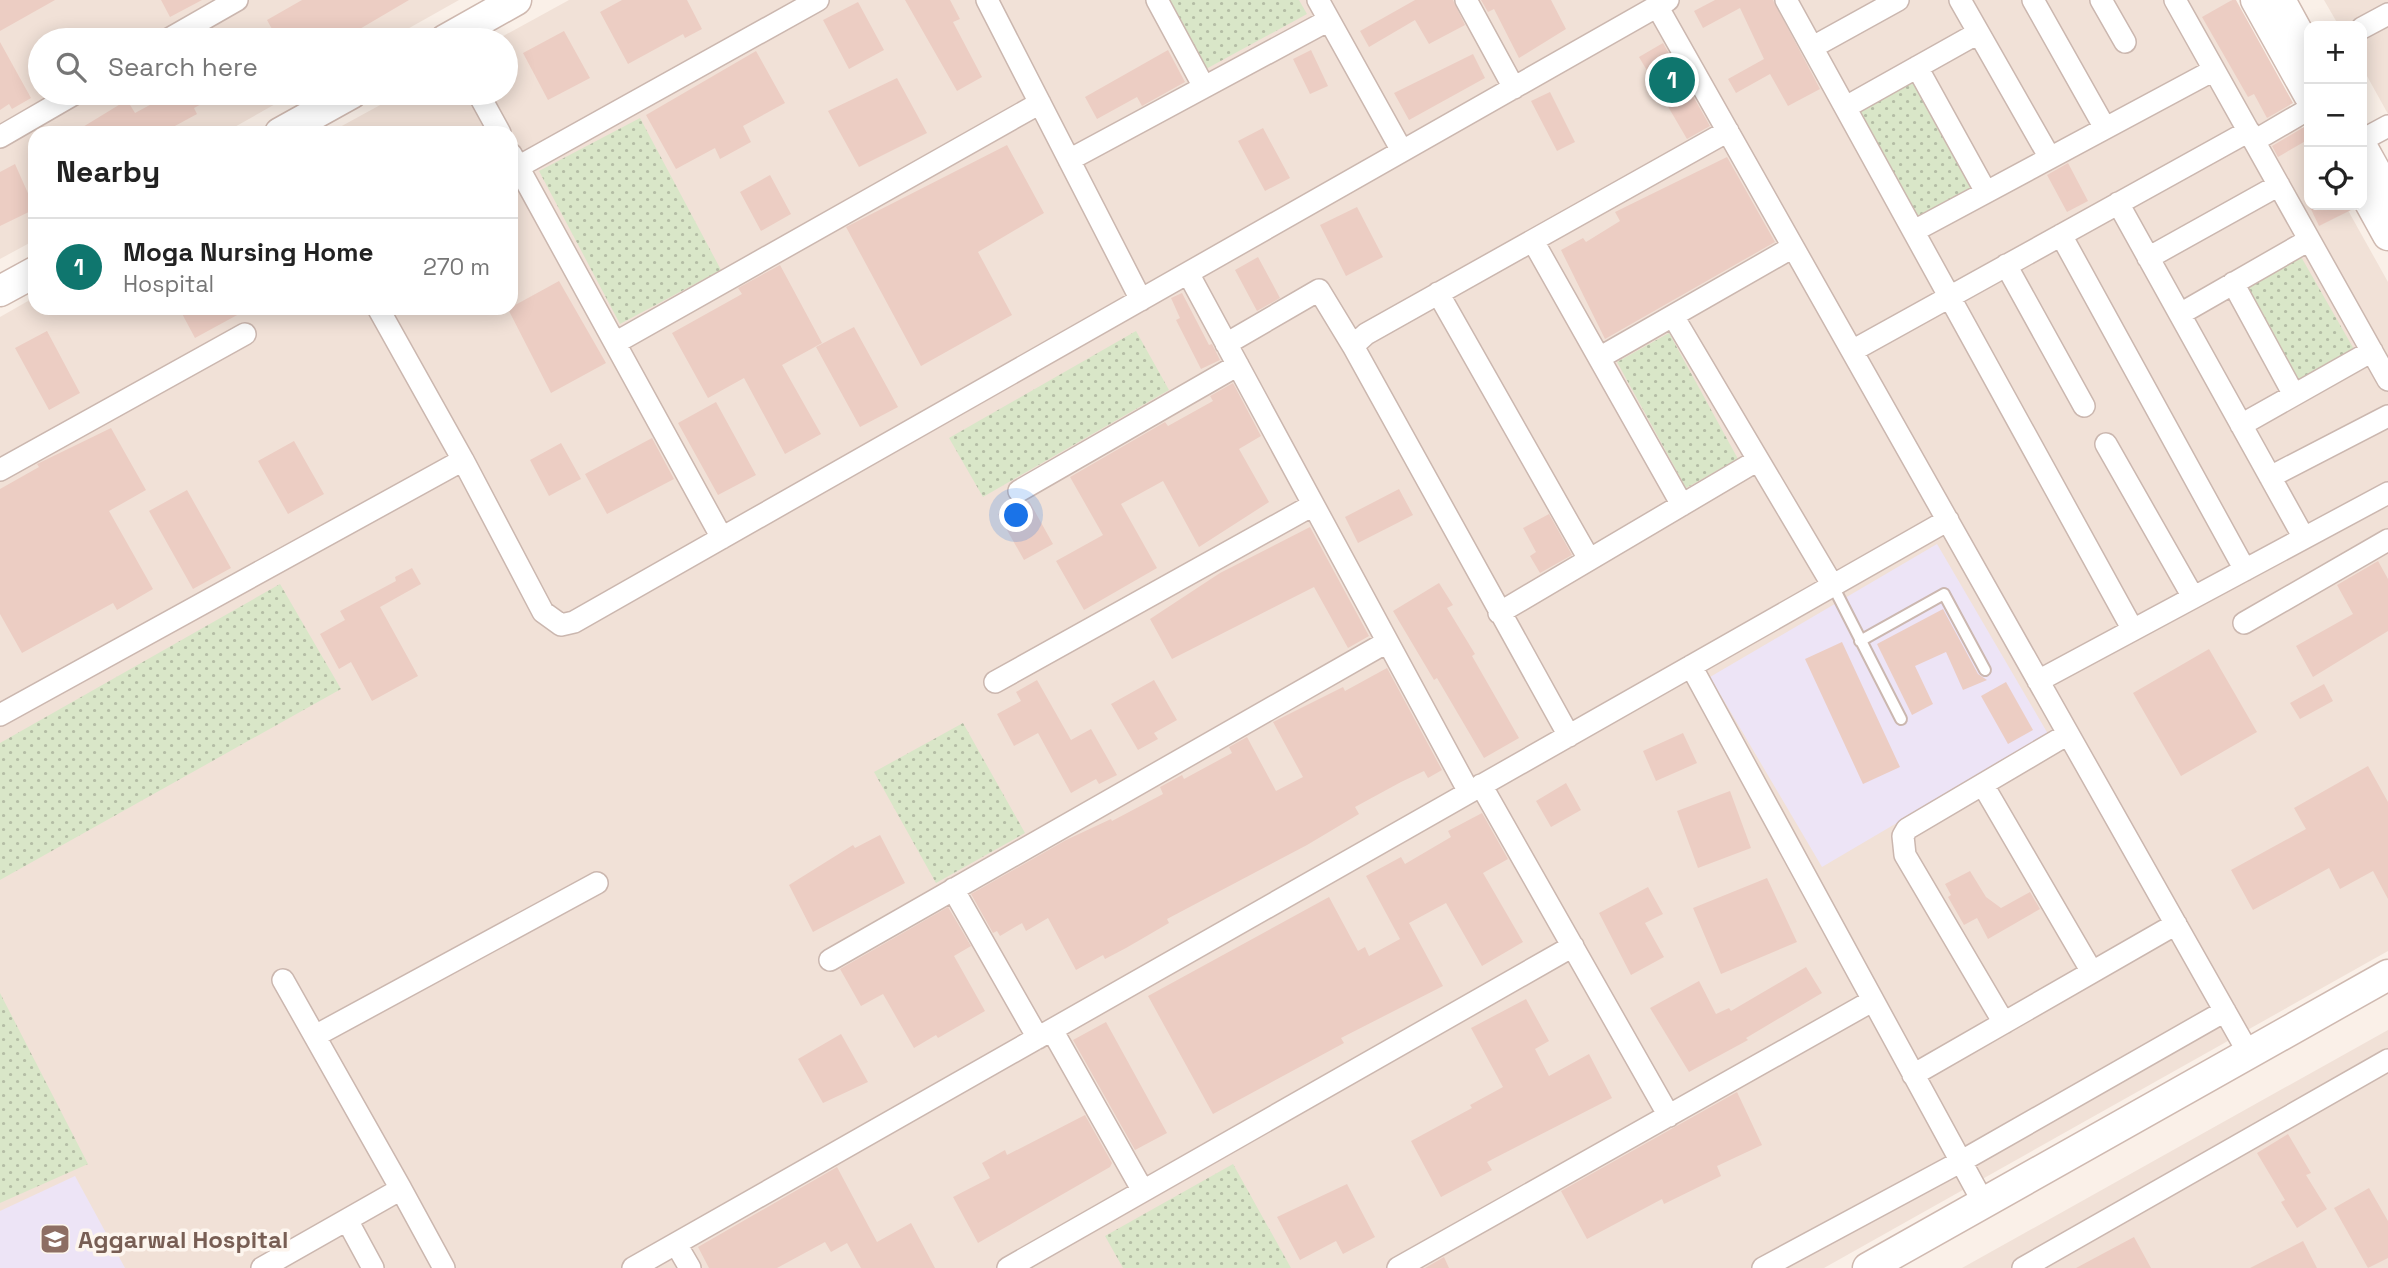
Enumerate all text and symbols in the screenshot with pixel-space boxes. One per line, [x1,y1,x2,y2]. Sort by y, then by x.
map controls [2304,21,2367,210]
button: + [2304,21,2367,84]
search box [28,28,518,105]
icon: search [52,48,90,86]
text: Search here [108,50,258,84]
pin: 1 [1649,54,1695,106]
button: − [2304,84,2367,147]
button: locate [2304,147,2367,210]
text: Nearby [56,152,160,191]
text: Moga Nursing Home [123,235,373,269]
text: 1 [74,252,84,282]
text: 270 m [423,252,490,282]
text: Hospital [123,269,214,299]
your location [999,498,1033,532]
school or university icon: Aggarwal Hospital [38,1222,72,1256]
place label: Aggarwal Hospital [78,1224,288,1255]

